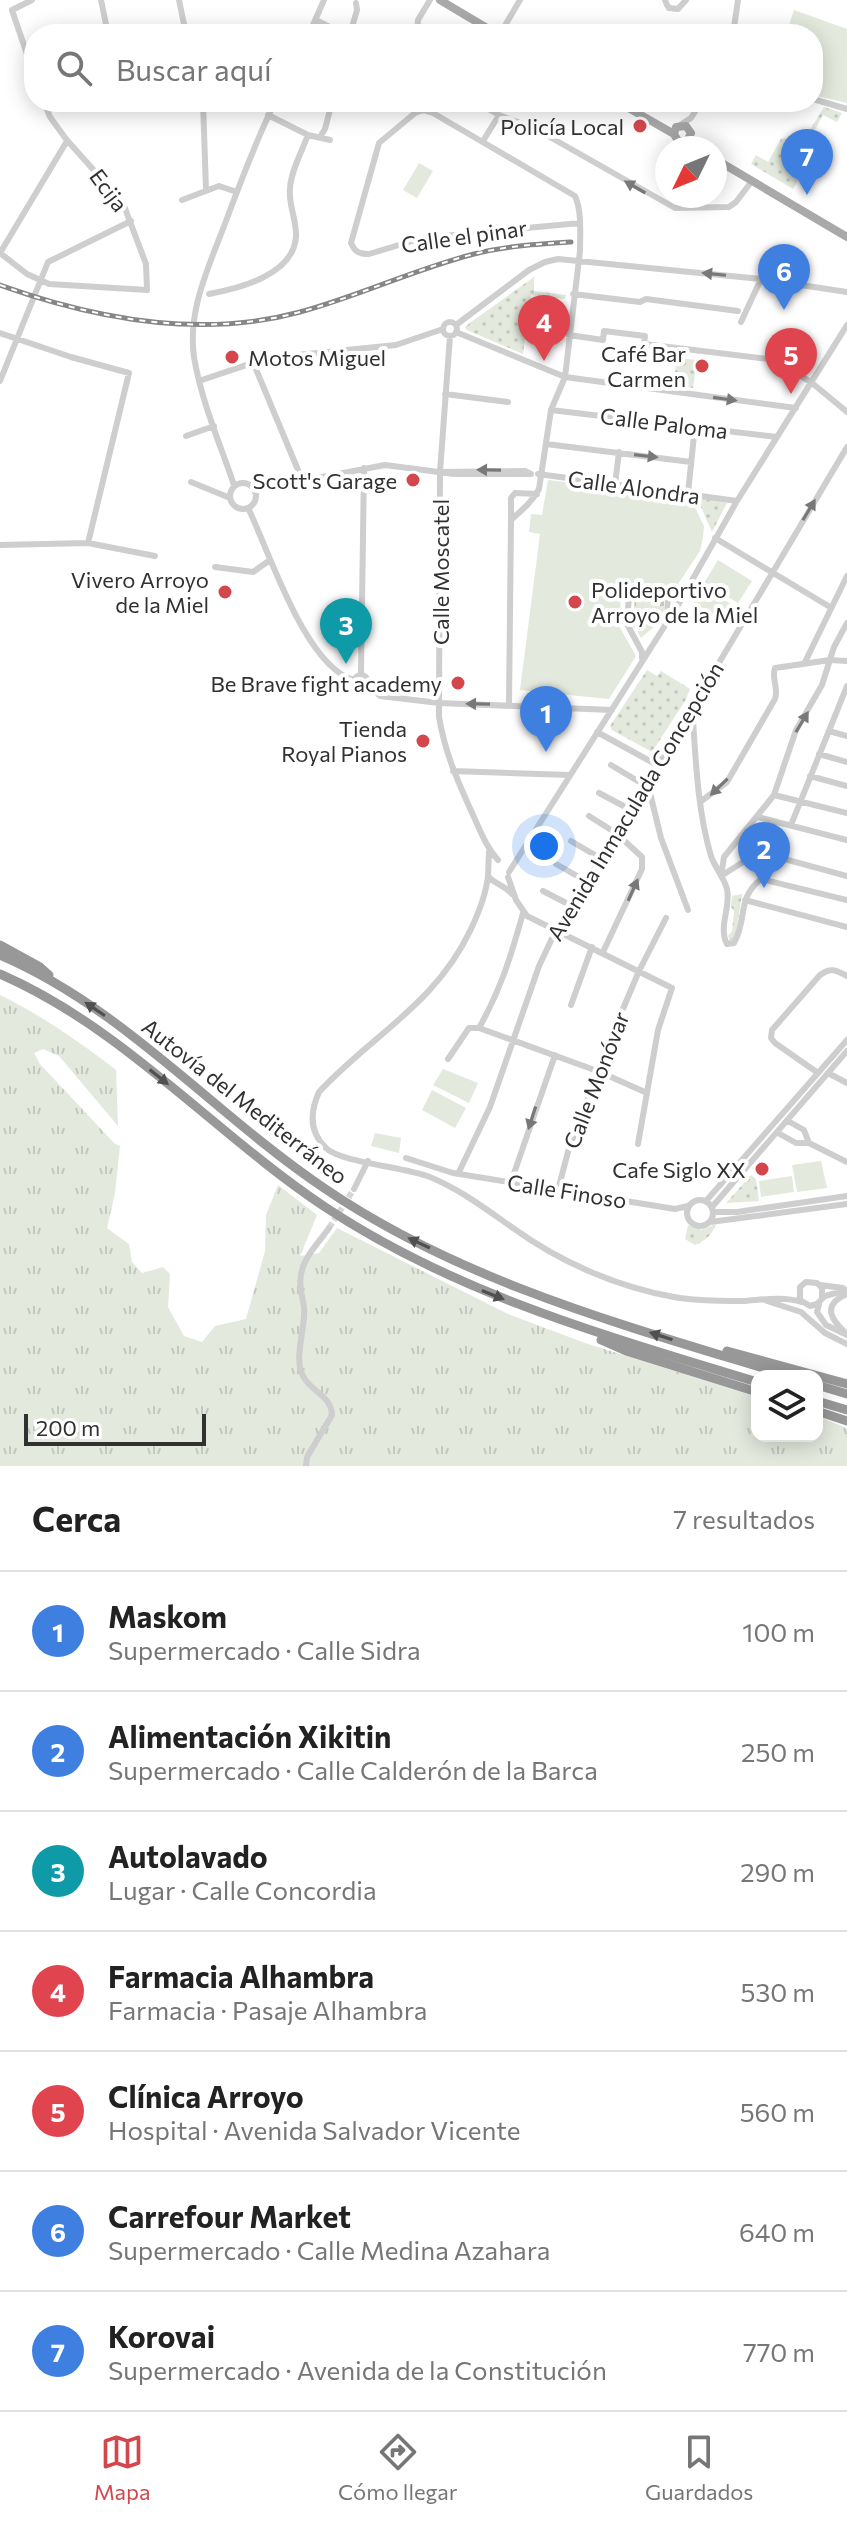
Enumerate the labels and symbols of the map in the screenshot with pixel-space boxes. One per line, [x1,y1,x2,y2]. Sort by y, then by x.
place label: Policía Local [500,113,624,140]
marker: Policía Local [631,117,649,135]
pin: 7 [781,129,833,195]
north arrow [655,136,727,208]
street label: Ecija [84,163,134,217]
one-way arrow [624,180,646,194]
street label: Calle el pinar [399,214,529,258]
pin: 6 [758,244,810,310]
one-way arrow [701,268,726,281]
pin: 4 [518,295,570,361]
pin: 5 [765,328,817,394]
place label: Café Bar Carmen [601,340,686,392]
place label: Motos Miguel [248,344,386,371]
marker: Motos Miguel [223,348,241,366]
marker: Café Bar Carmen [693,357,711,375]
one-way arrow [713,393,738,406]
street label: Calle Paloma [599,402,729,444]
one-way arrow [634,450,659,463]
one-way arrow [476,464,501,477]
street label: Calle Alondra [566,464,702,510]
place label: Scott's Garage [253,467,397,494]
marker: Scott's Garage [404,471,422,489]
street label: Calle Moscatel [427,499,454,645]
one-way arrow [802,499,816,521]
place label: Vivero Arroyo de la Miel [71,566,209,618]
place label: Polideportivo Arroyo de la Miel [591,576,758,628]
marker: Vivero Arroyo de la Miel [216,583,234,601]
marker: Polideportivo Arroyo de la Miel [566,593,584,611]
pin: 3 [320,598,372,664]
street label: Avenida Inmaculada Concepción [541,657,729,945]
place label: Be Brave fight academy [211,670,442,697]
marker: Be Brave fight academy [449,674,467,692]
pin: 1 [520,686,572,752]
one-way arrow [465,697,490,710]
one-way arrow [794,712,809,733]
place label: Tienda Royal Pianos [281,715,407,767]
marker: Tienda Royal Pianos [414,732,432,750]
one-way arrow [710,778,729,796]
pin: 2 [738,822,790,888]
your location [524,826,564,866]
one-way arrow [626,878,640,901]
one-way arrow [85,1002,106,1017]
street label: Calle Monóvar [558,1008,635,1152]
street label: Autovía del Mediterráneo [137,1012,353,1190]
one-way arrow [148,1068,168,1085]
one-way arrow [525,1107,537,1131]
place label: Cafe Siglo XX [612,1156,746,1183]
marker: Cafe Siglo XX [753,1160,771,1178]
street label: Calle Finoso [505,1168,629,1214]
one-way arrow [407,1236,431,1250]
one-way arrow [481,1289,505,1302]
one-way arrow [649,1330,673,1342]
scale bar [24,1410,206,1446]

